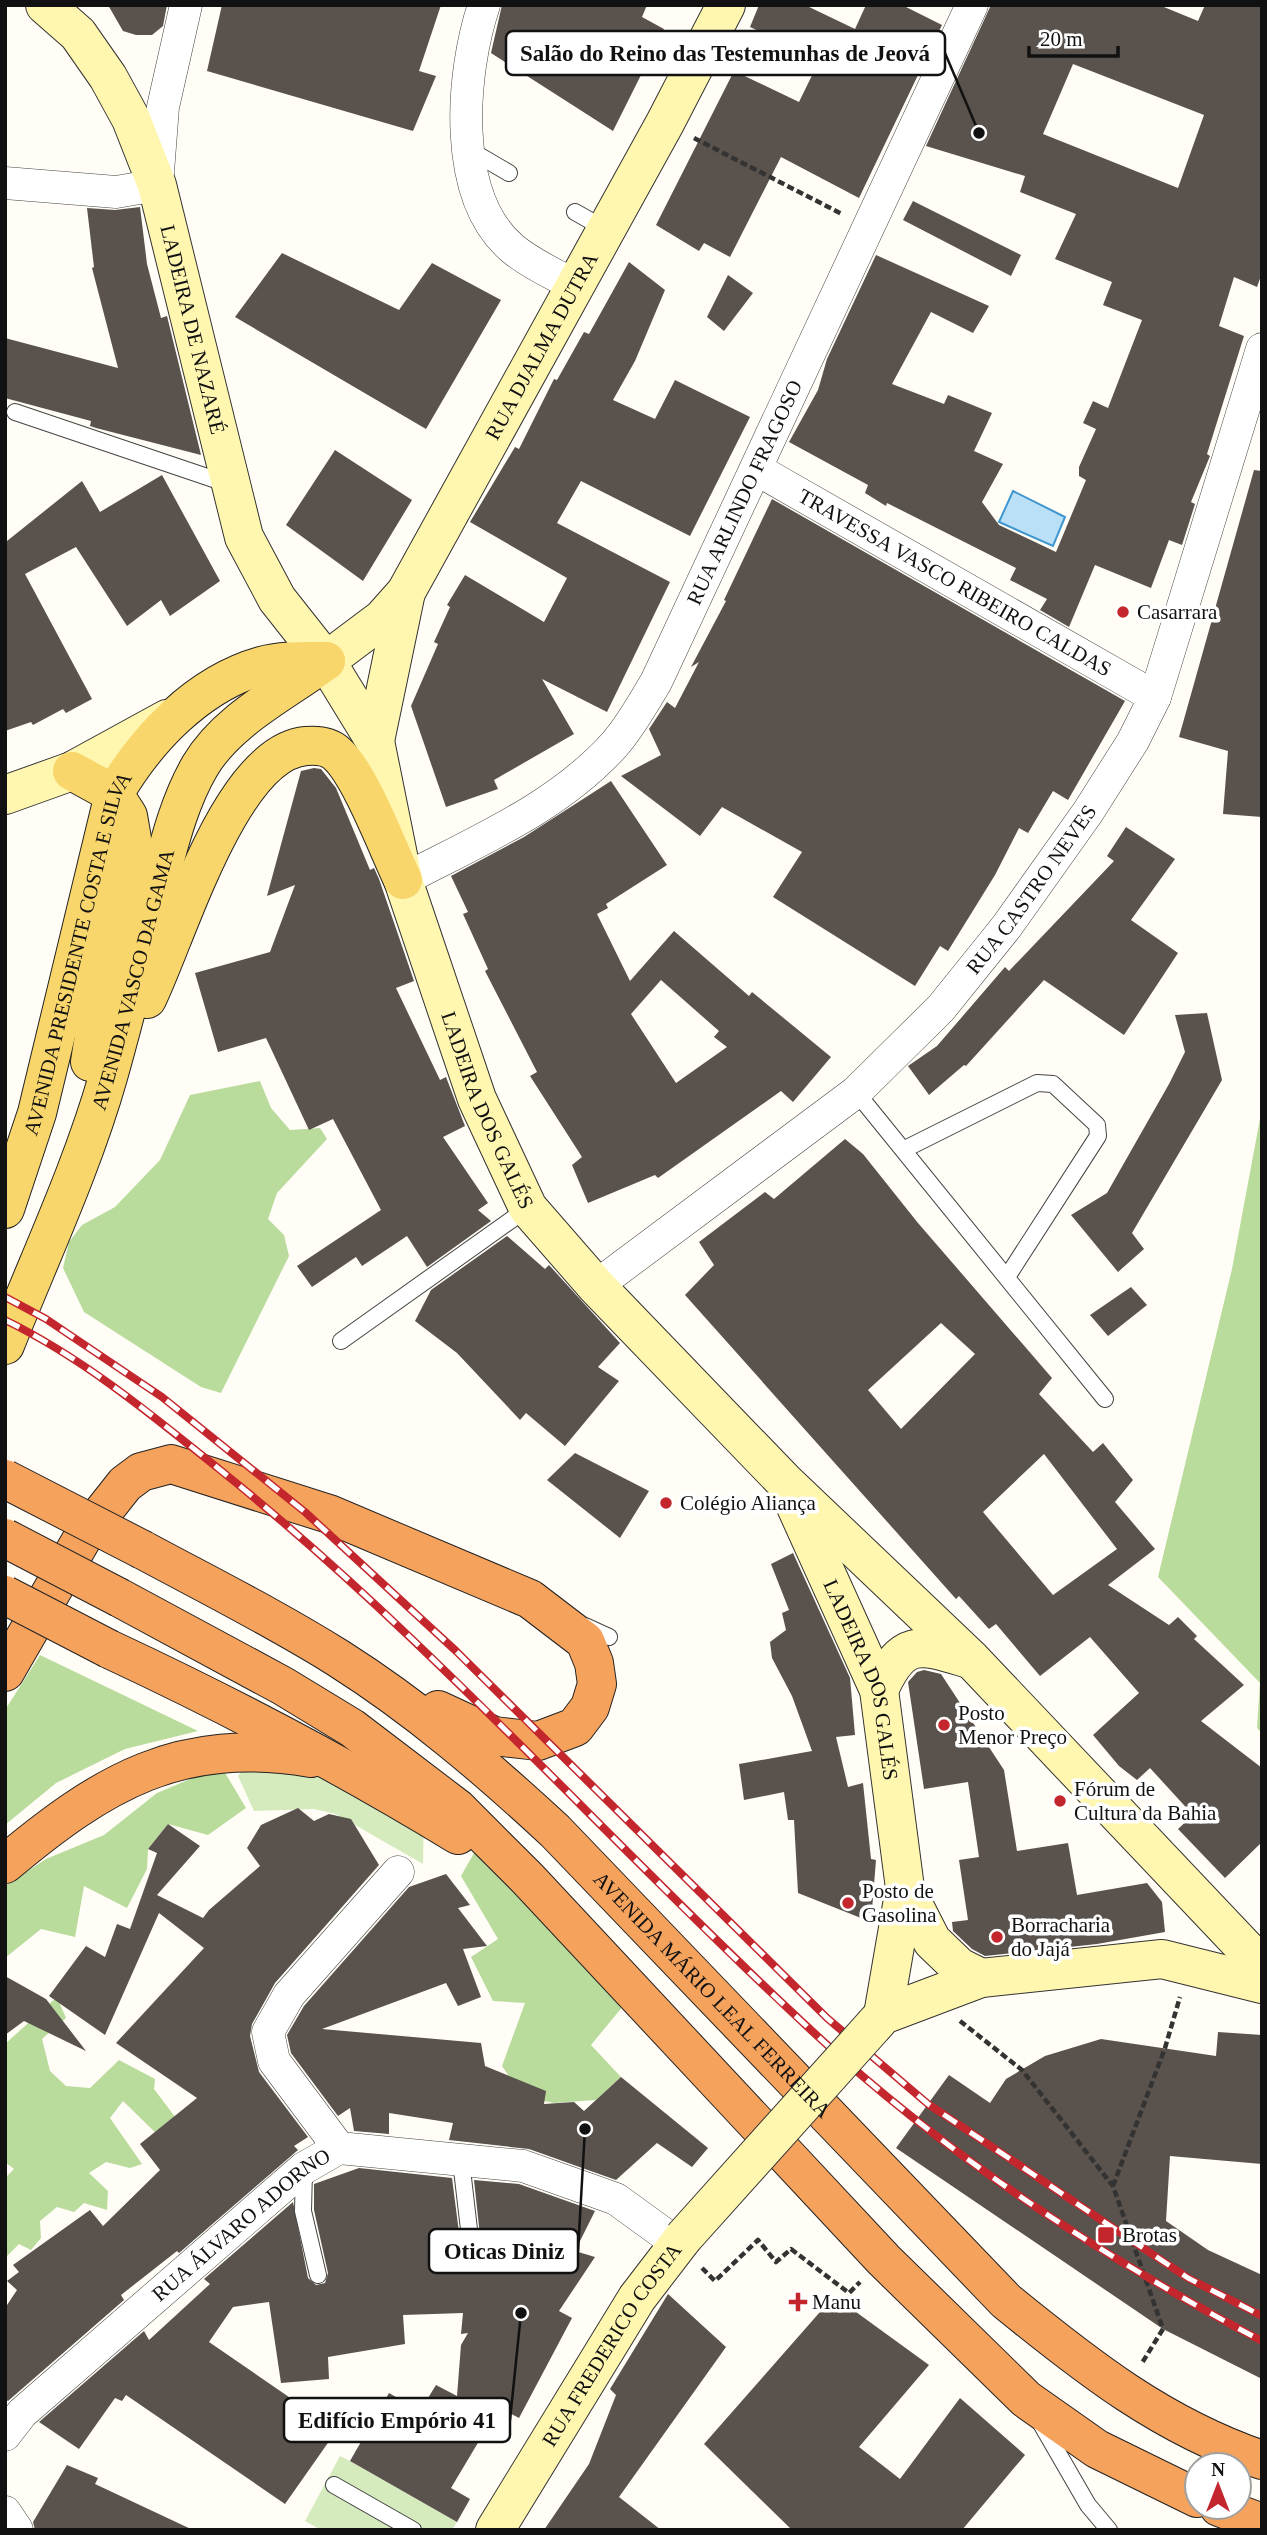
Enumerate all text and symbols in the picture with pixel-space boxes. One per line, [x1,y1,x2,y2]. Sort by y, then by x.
scale bar [1029,14,1118,58]
text: 20 m [1040,27,1083,51]
callout: Salão do Reino das Testemunhas de Jeová [506,31,945,75]
text: Salão do Reino das Testemunhas de Jeová [520,41,931,66]
street label: LADEIRA DE NAZARÉ [155,222,230,437]
street label: RUA DJALMA DUTRA [480,248,603,444]
street label: RUA ARLINDO FRAGOSO [682,376,807,609]
street label: TRAVESSA VASCO RIBEIRO CALDAS [794,484,1116,682]
place label: Casarrara [1137,600,1218,624]
marker: Casarrara [1115,604,1131,620]
street label: AVENIDA PRESIDENTE COSTA E SILVA [18,766,137,1138]
street label: RUA CASTRO NEVES [961,800,1101,979]
street label: AVENIDA VASCO DA GAMA [87,845,179,1113]
street label: LADEIRA DOS GALÉS [436,1009,539,1213]
place label: Colégio Aliança [680,1491,817,1515]
marker: Colégio Aliança [658,1495,674,1511]
street label: LADEIRA DOS GALÉS [819,1576,903,1782]
place label: Posto Menor Preço [958,1701,1067,1749]
marker: Posto Menor Preço [936,1717,952,1733]
place label: Fórum de Cultura da Bahia [1074,1777,1217,1825]
marker: Fórum de Cultura da Bahia [1052,1793,1068,1809]
street label: AVENIDA MÁRIO LEAL FERREIRA [589,1867,836,2124]
place label: Posto de Gasolina [862,1879,937,1927]
marker: Posto de Gasolina [840,1895,856,1911]
place label: Borracharia do Jajá [1011,1913,1111,1961]
marker: Borracharia do Jajá [989,1929,1005,1945]
street label: RUA ÁLVARO ADORNO [147,2144,335,2306]
place label: Brotas [1122,2223,1177,2247]
marker: Brotas [1096,2225,1116,2245]
callout: Oticas Diniz [429,2229,578,2273]
street label: RUA FREDERICO COSTA [537,2238,687,2451]
text: Oticas Diniz [444,2239,564,2264]
place label: Manu [812,2290,861,2314]
marker: Manu [790,2294,806,2310]
callout: Edifício Empório 41 [284,2398,510,2442]
text: Edifício Empório 41 [298,2408,496,2433]
north arrow [1183,2451,1253,2521]
text: N [1211,2459,1225,2480]

